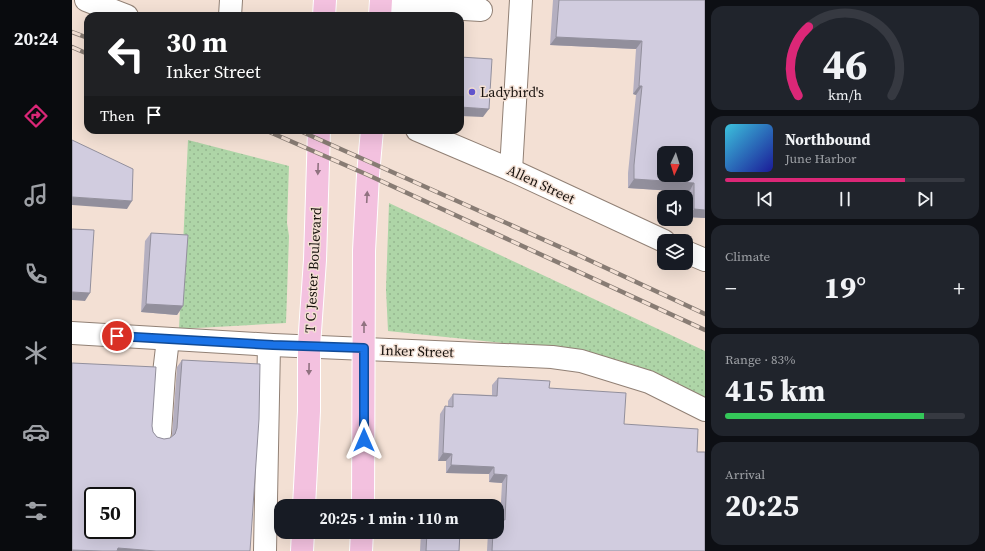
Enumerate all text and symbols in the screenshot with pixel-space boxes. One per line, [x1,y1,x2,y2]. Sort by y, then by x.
text: 30 m [166,23,228,61]
text: 20:24 [14,26,58,51]
icon: left [100,28,152,80]
text: 46 [822,36,868,93]
text: Inker Street [166,59,261,84]
place label: Ladybird's [480,82,544,102]
text: km/h [828,85,862,105]
marker: Ladybird's [467,87,477,97]
icon: directions [22,102,50,130]
icon: arrive [143,104,165,126]
text: Then [100,105,135,126]
text: Northbound [785,129,870,150]
north arrow [657,146,693,182]
map controls [657,146,693,270]
text: June Harbor [785,150,857,167]
street label: Allen Street [504,160,579,209]
one-way arrow [315,163,321,176]
icon: music [22,181,50,209]
icon: previous [754,188,776,210]
icon: pause [834,188,856,210]
icon: next [914,188,936,210]
button: sound [657,190,693,226]
one-way arrow [364,191,371,203]
street label: T C Jester Boulevard [300,207,326,333]
button: layers [657,234,693,270]
text: Climate [725,248,770,265]
icon: phone [22,260,50,288]
text: 19° [824,267,866,308]
text: − [725,273,737,303]
text: + [953,273,965,303]
pin [100,319,134,353]
one-way arrow [361,320,367,333]
icon: arrive [106,325,128,347]
icon: climate [22,339,50,367]
street label: Inker Street [380,340,455,362]
text: Range · 83% [725,351,796,368]
one-way arrow [306,363,312,376]
text: 415 km [725,370,825,411]
icon: car [22,418,50,446]
position arrow [343,419,385,461]
text: Arrival [725,466,765,483]
text: 20:25 [725,485,799,526]
speed limit sign: 50 [84,487,136,539]
icon: filters [22,497,50,525]
text: 20:25 · 1 min · 110 m [320,508,459,529]

